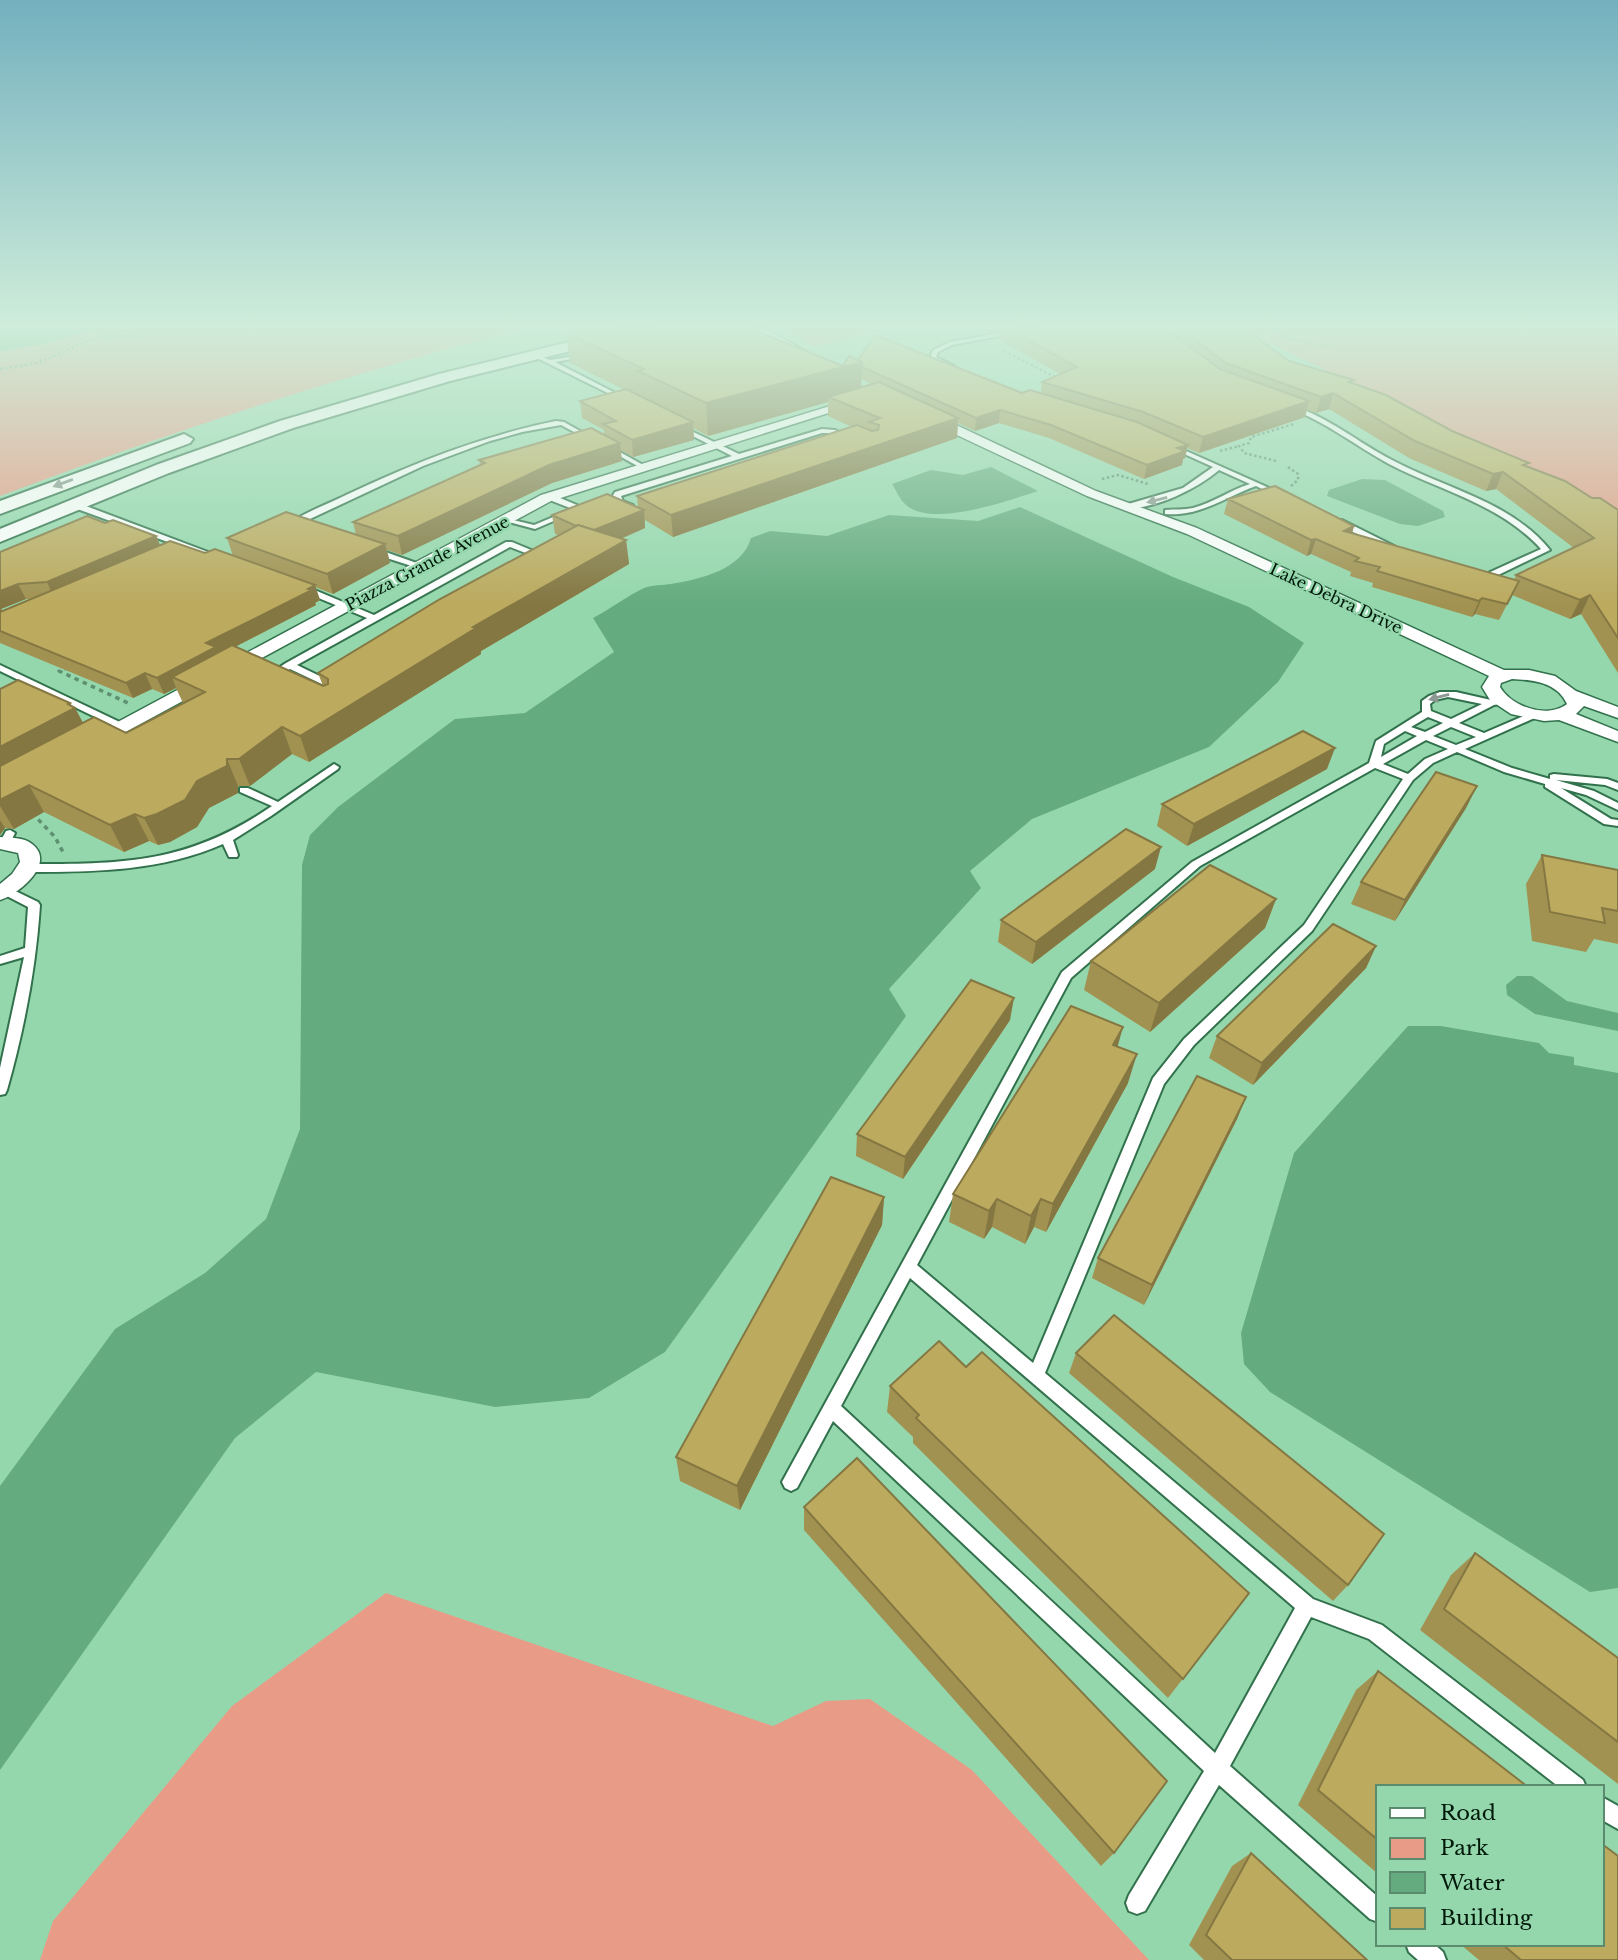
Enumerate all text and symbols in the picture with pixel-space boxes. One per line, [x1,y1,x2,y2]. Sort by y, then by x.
one-way arrow [52,478,73,489]
one-way arrow [1146,495,1168,506]
street label: Piazza Grande Avenue [342,511,512,615]
street label: Lake Debra Drive [1267,559,1405,637]
one-way arrow [1428,692,1450,703]
legend [1376,1785,1604,1946]
text: Road [1440,1800,1496,1826]
text: Park [1440,1835,1489,1861]
text: Water [1439,1870,1504,1896]
text: Building [1440,1905,1533,1931]

